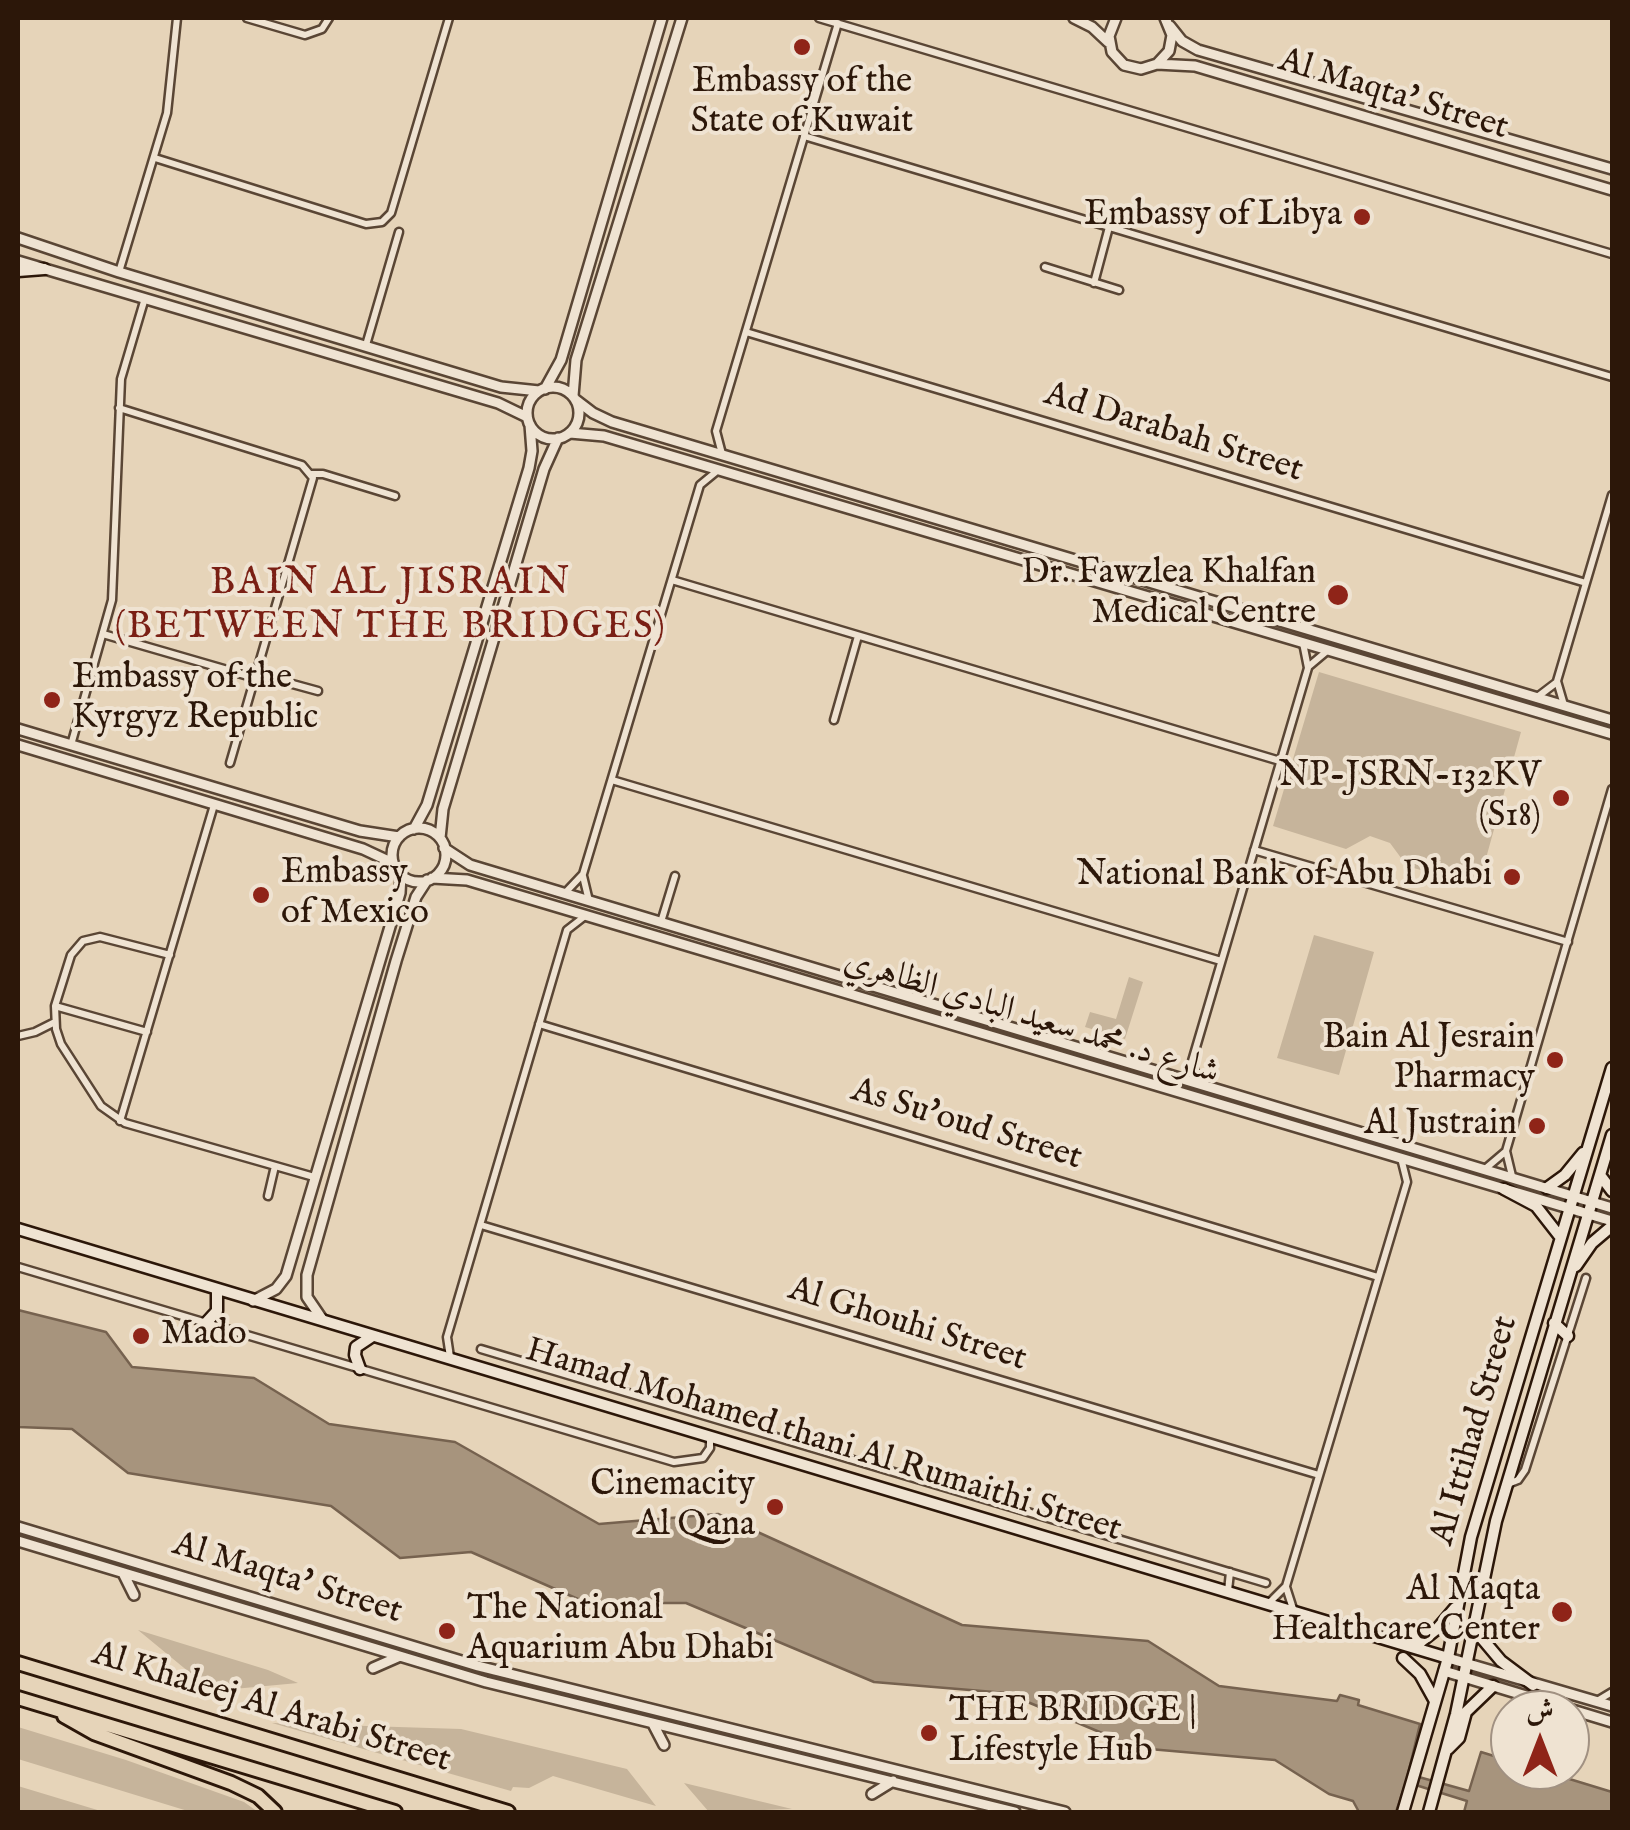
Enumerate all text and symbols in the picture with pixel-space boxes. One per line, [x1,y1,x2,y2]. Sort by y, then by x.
marker: Embassy of the State of Kuwait [791,36,813,58]
street label: Al Maqta' Street [1273,41,1513,151]
place label: Embassy of the State of Kuwait [691,63,913,145]
place label: Embassy of Libya [1084,196,1342,238]
marker: Embassy of Libya [1351,206,1373,228]
street label: Ad Darabah Street [1039,375,1307,493]
place label: Dr. Fawzlea Khalfan Medical Centre [1021,554,1316,636]
district label: BAIN AL JISRAIN (BETWEEN THE BRIDGES) [114,562,668,652]
marker: Dr. Fawzlea Khalfan Medical Centre [1325,582,1351,608]
place label: Embassy of the Kyrgyz Republic [72,659,318,741]
marker: Embassy of the Kyrgyz Republic [41,689,63,711]
place label: NP-JSRN-132KV (S18) [1279,757,1541,839]
marker: NP-JSRN-132KV (S18) [1550,787,1572,809]
place label: Embassy of Mexico [281,854,429,936]
place label: National Bank of Abu Dhabi [1076,856,1492,898]
marker: National Bank of Abu Dhabi [1501,866,1523,888]
marker: Embassy of Mexico [250,884,272,906]
street label: شارع د. محمد سعيد البادي الظاهري [838,942,1224,1096]
place label: Bain Al Jesrain Pharmacy [1322,1019,1535,1101]
marker: Bain Al Jesrain Pharmacy [1544,1049,1566,1071]
street label: As Su'oud Street [846,1071,1086,1181]
place label: Al Justrain [1364,1105,1517,1147]
marker: Al Justrain [1526,1115,1548,1137]
street label: Al Ghouhi Street [783,1270,1031,1382]
street label: Al Ittihad Street [1423,1312,1529,1550]
place label: Mado [161,1315,247,1357]
marker: Mado [130,1325,152,1347]
street label: Hamad Mohamed thani Al Rumaithi Street [520,1331,1126,1553]
place label: Cinemacity Al Qana [590,1466,755,1548]
marker: Cinemacity Al Qana [764,1496,786,1518]
street label: Al Maqta' Street [167,1525,407,1635]
place label: Al Maqta Healthcare Center [1272,1571,1540,1653]
place label: The National Aquarium Abu Dhabi [467,1590,774,1672]
marker: Al Maqta Healthcare Center [1549,1599,1575,1625]
marker: The National Aquarium Abu Dhabi [436,1620,458,1642]
street label: Al Khaleej Al Arabi Street [87,1634,455,1784]
north arrow [1490,1690,1590,1790]
place label: THE BRIDGE | Lifestyle Hub [949,1692,1197,1774]
text: ش [1526,1694,1554,1729]
marker: THE BRIDGE | Lifestyle Hub [918,1722,940,1744]

